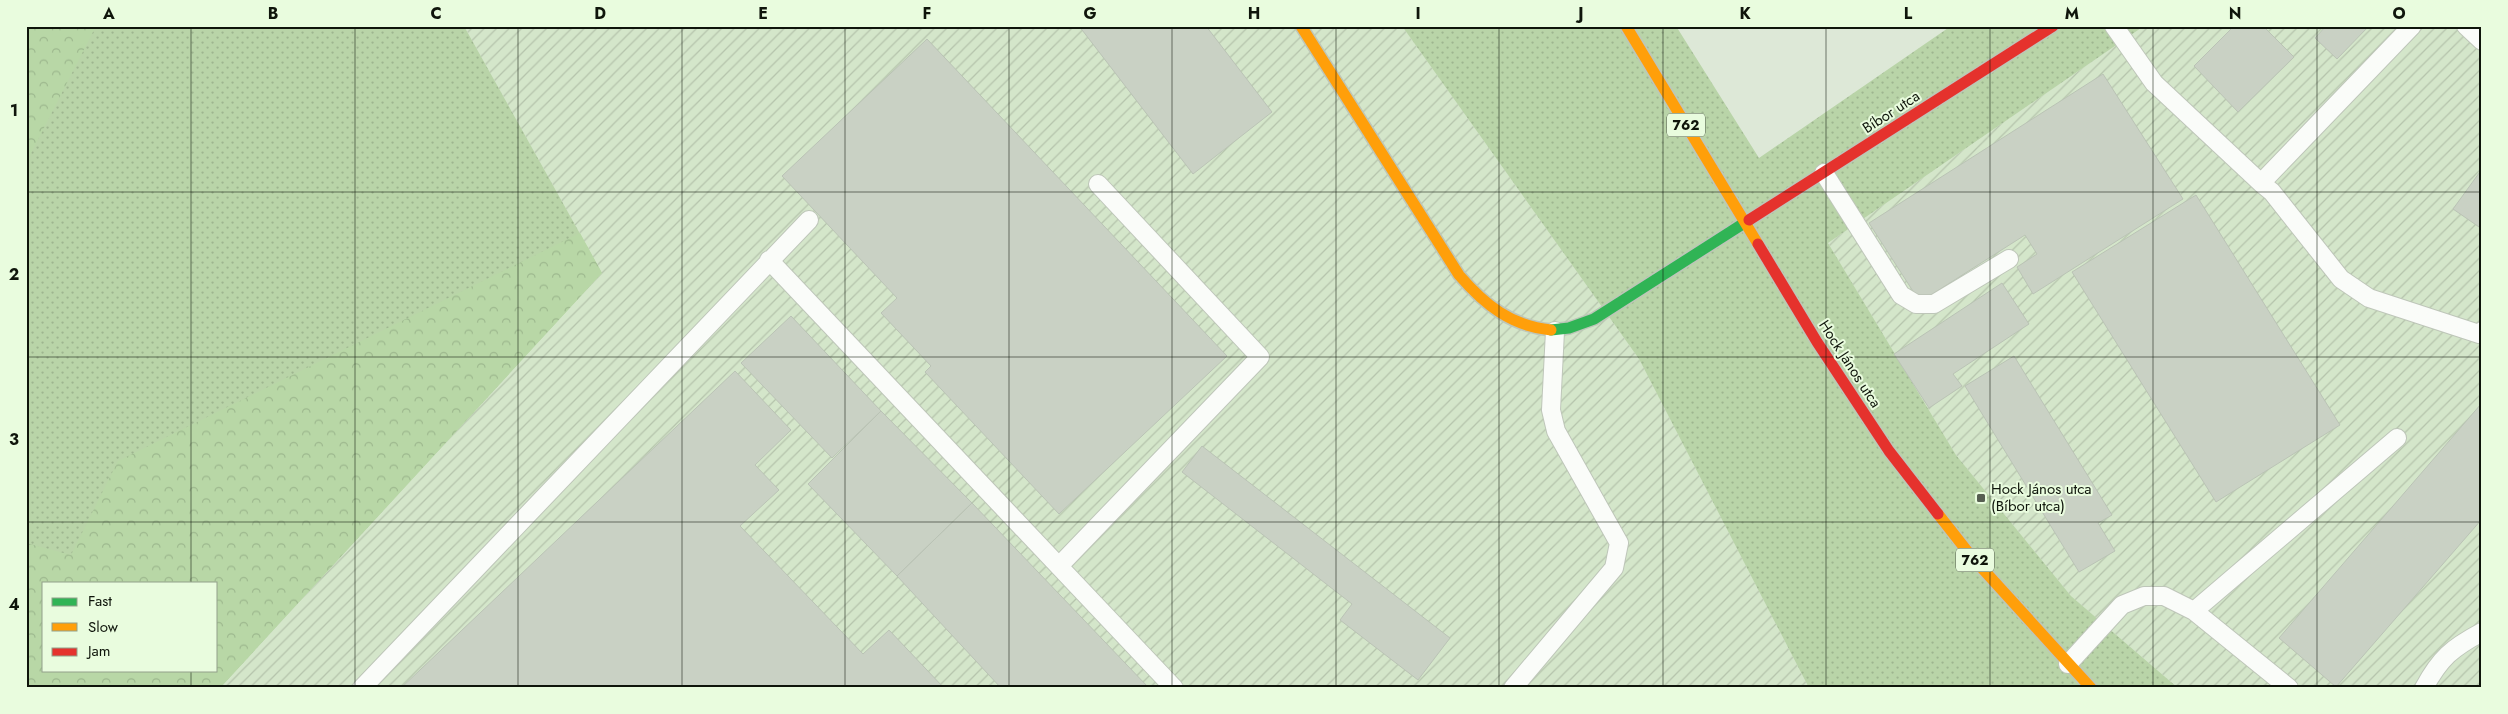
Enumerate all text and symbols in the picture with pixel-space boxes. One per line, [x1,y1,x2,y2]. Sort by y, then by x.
text: A [102,2,115,25]
text: B [268,2,278,25]
text: C [430,2,442,25]
text: D [594,2,606,25]
text: E [758,2,768,25]
text: F [923,2,931,25]
text: G [1083,2,1097,25]
text: H [1248,2,1260,25]
text: I [1415,2,1421,25]
text: J [1575,2,1584,25]
text: K [1739,2,1751,25]
text: L [1904,2,1913,25]
text: M [2065,2,2079,25]
text: N [2229,2,2241,25]
text: O [2392,2,2406,25]
street label: Bíbor utca [1858,85,1924,139]
text: 1 [10,99,18,122]
road number: 762 [1667,114,1705,136]
text: 2 [9,263,19,286]
street label: Hock János utca [1813,316,1887,412]
text: 3 [9,428,19,451]
place label: Hock János utca (Bíbor utca) [1991,478,2092,517]
marker: Hock János utca (Bíbor utca) [1975,492,1987,504]
road number: 762 [1956,548,1994,572]
legend [42,582,218,672]
text: Fast [88,590,112,612]
text: 4 [8,593,20,616]
text: Slow [88,616,119,638]
text: Jam [86,640,111,662]

